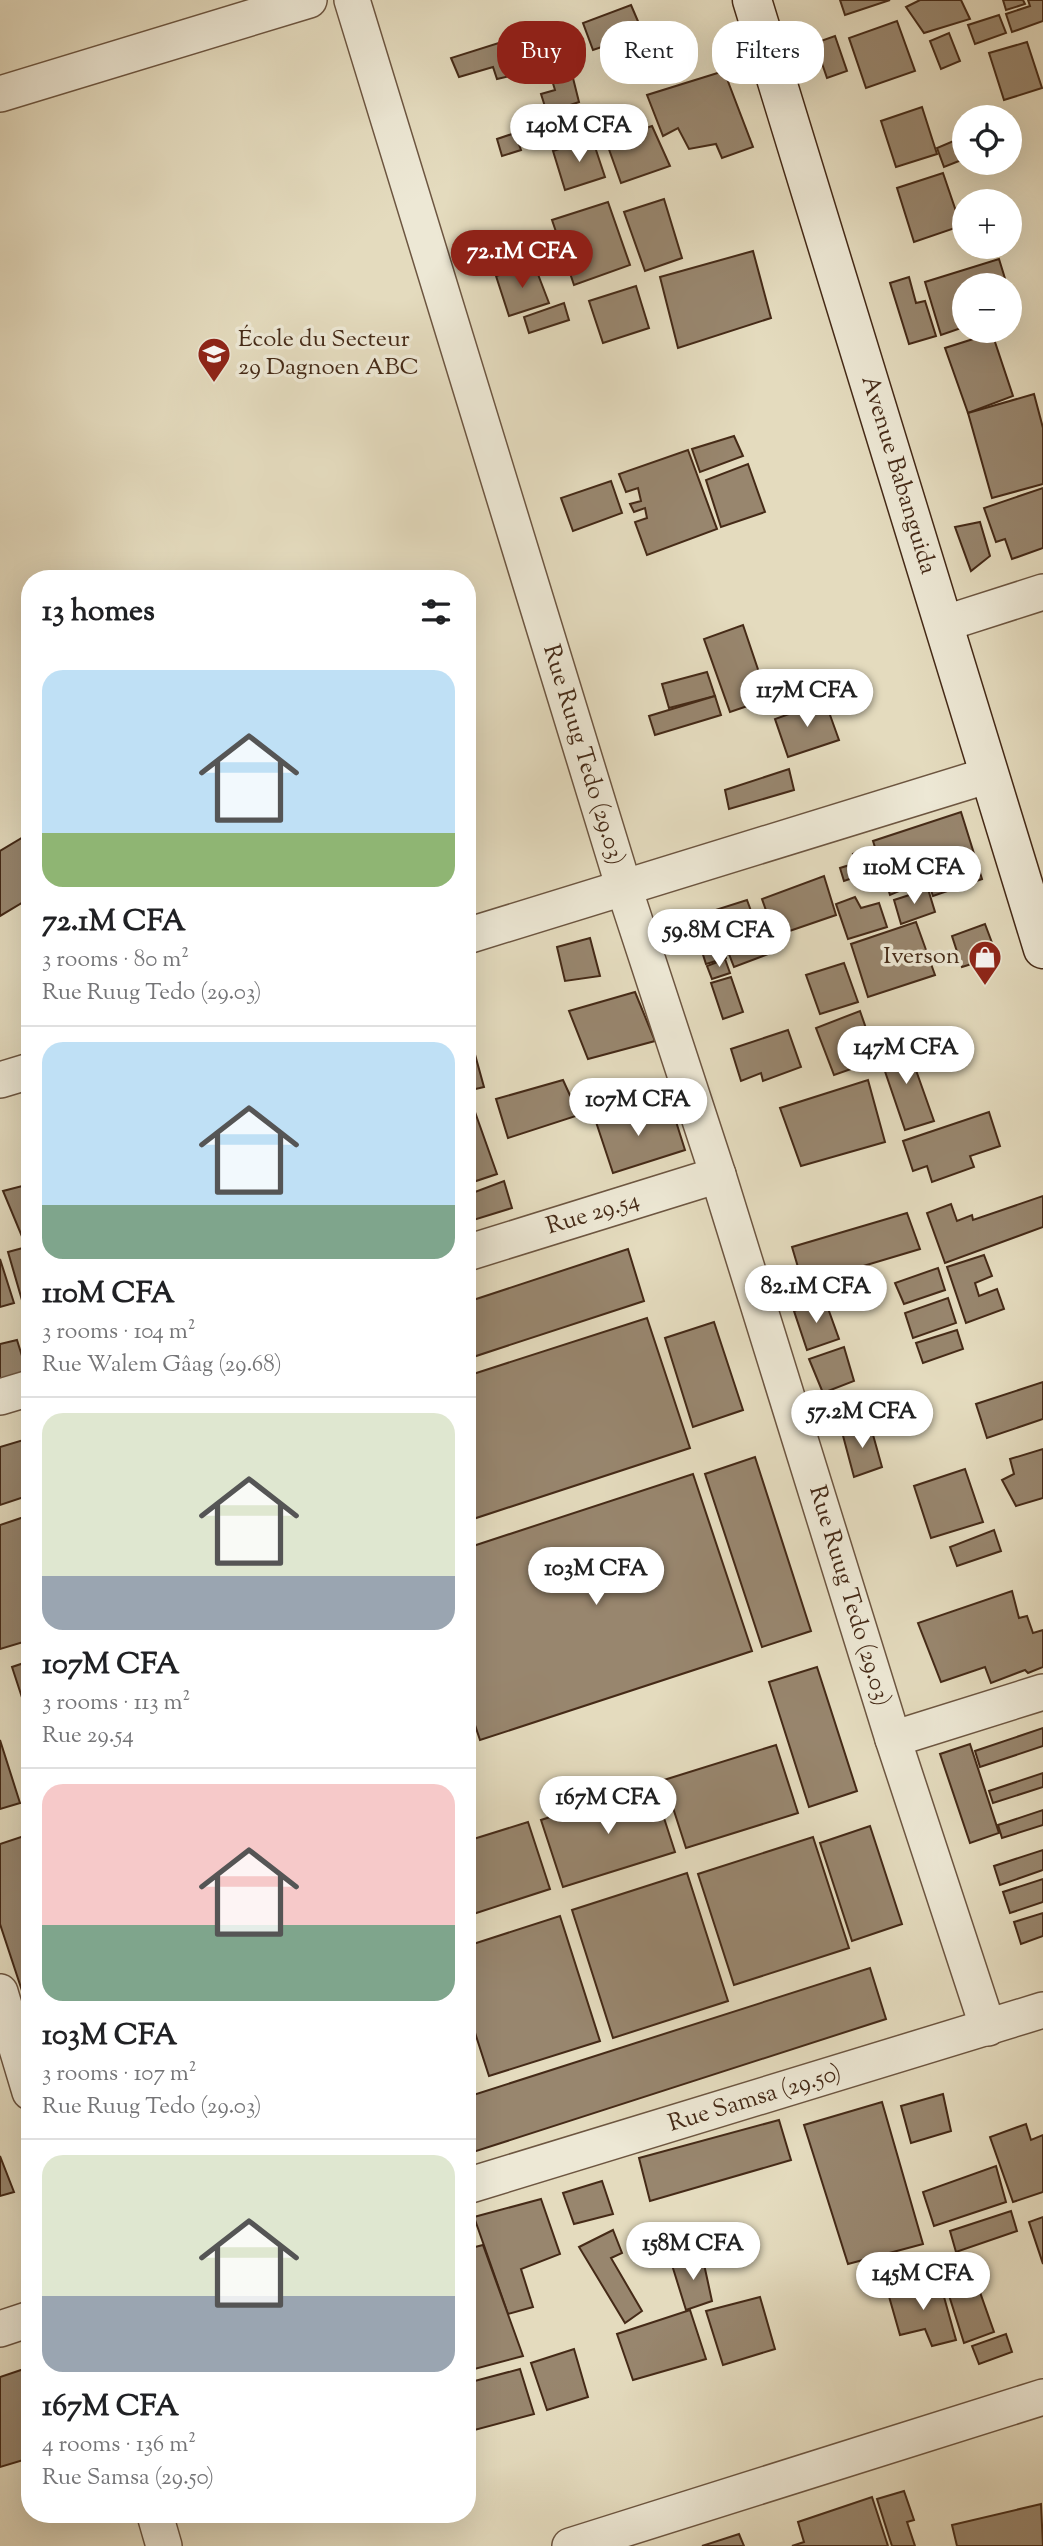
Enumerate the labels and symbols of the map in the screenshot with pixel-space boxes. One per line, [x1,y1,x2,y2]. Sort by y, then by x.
pin: 140M CFA [507,104,651,164]
pin: 72.1M CFA [442,230,602,290]
place label: École du Secteur 29 Dagnoen ABC [238,323,419,385]
school or university icon: École du Secteur 29 Dagnoen ABC [195,335,233,384]
street label: Avenue Babanguida [852,371,944,579]
street label: Rue Ruug Tedo (29.03) [533,640,633,870]
pin: 117M CFA [735,670,879,729]
pin: 110M CFA [842,846,986,906]
pin: 59.8M CFA [639,909,799,969]
shop icon: Iverson [966,938,1004,987]
place label: Iverson [883,940,960,974]
pin: 147M CFA [834,1026,978,1086]
pin: 107M CFA [566,1078,710,1138]
street label: Rue 29.54 [542,1184,644,1244]
pin: 82.1M CFA [736,1266,896,1325]
pin: 57.2M CFA [782,1390,942,1450]
street label: Rue Ruug Tedo (29.03) [799,1481,899,1711]
pin: 103M CFA [524,1548,668,1607]
pin: 167M CFA [536,1776,680,1836]
street label: Rue Samsa (29.50) [664,2057,846,2141]
pin: 158M CFA [621,2222,765,2282]
pin: 145M CFA [851,2252,995,2312]

